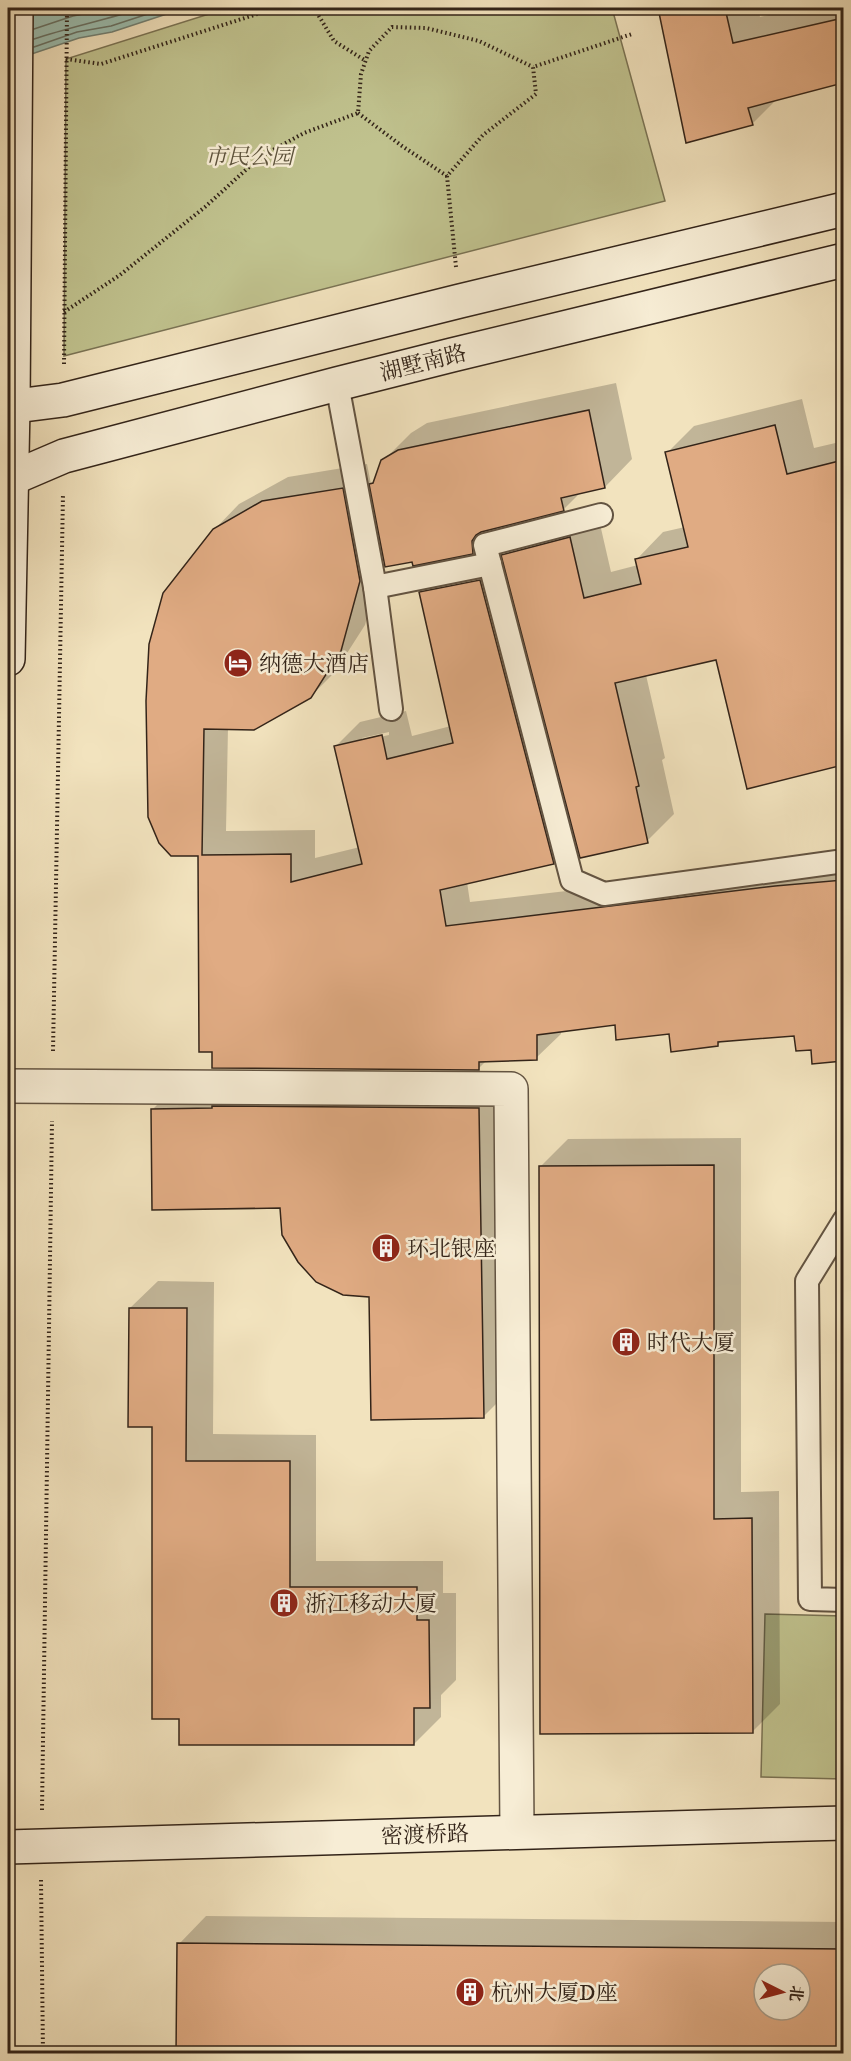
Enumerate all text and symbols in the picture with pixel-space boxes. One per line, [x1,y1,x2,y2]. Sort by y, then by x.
park label: 市民公园 [205,144,296,171]
street label: 湖墅南路 [377,340,469,387]
hotel icon: 纳德大酒店 [222,647,254,679]
place label: 纳德大酒店 [259,651,369,678]
building icon: 环北银座 [370,1232,402,1264]
place label: 环北银座 [407,1236,495,1263]
building icon: 时代大厦 [610,1326,642,1358]
place label: 时代大厦 [647,1330,735,1357]
building icon: 浙江移动大厦 [268,1587,300,1619]
place label: 浙江移动大厦 [305,1591,437,1618]
street label: 密渡桥路 [381,1820,470,1851]
north arrow [752,1962,812,2022]
building icon: 杭州大厦D座 [454,1976,486,2008]
place label: 杭州大厦D座 [491,1980,617,2007]
text: 北 [785,1984,807,2002]

